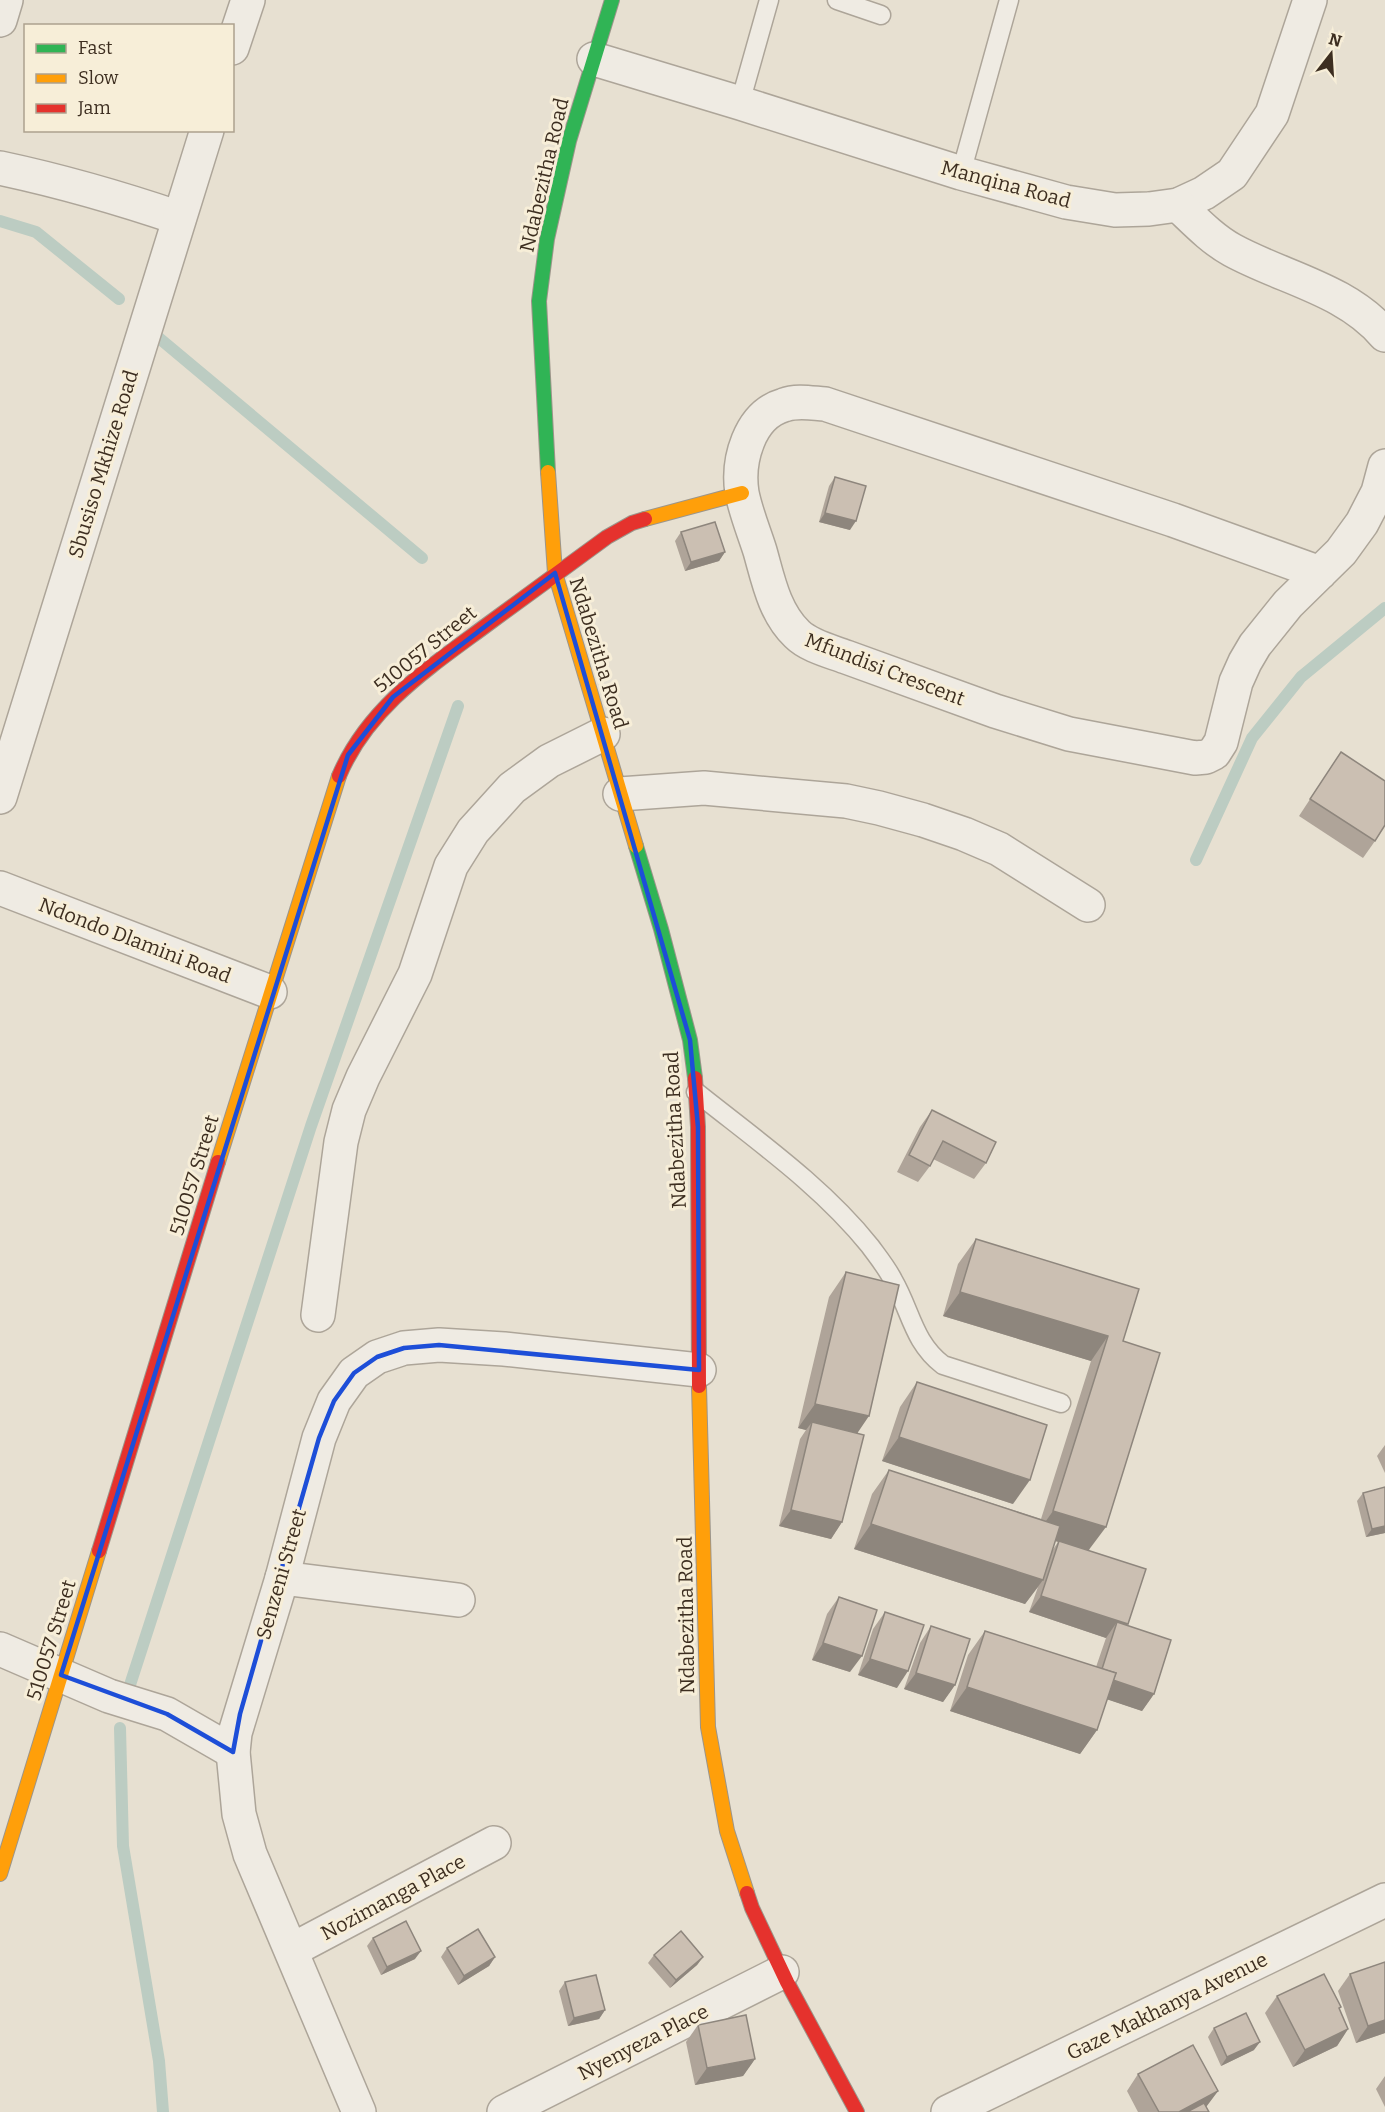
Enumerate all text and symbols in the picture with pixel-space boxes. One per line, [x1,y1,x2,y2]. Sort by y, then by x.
legend [24,24,234,132]
north arrow [1301,24,1361,84]
text: N [1327,29,1344,51]
text: Fast [78,37,113,59]
text: Slow [78,67,119,89]
street label: Ndabezitha Road [515,95,573,254]
text: Jam [77,97,111,119]
street label: Manqina Road [938,155,1074,213]
street label: Sbusiso Mkhize Road [63,367,143,561]
street label: Ndabezitha Road [564,574,634,732]
street label: 510057 Street [369,600,481,698]
street label: Mfundisi Crescent [802,627,968,711]
street label: Ndondo Dlamini Road [35,892,235,988]
street label: Ndabezitha Road [659,1051,691,1209]
street label: 510057 Street [164,1112,224,1238]
street label: Senzeni Street [251,1506,311,1642]
street label: Ndabezitha Road [673,1536,699,1694]
street label: 510057 Street [21,1577,81,1703]
street label: Nozimanga Place [317,1849,469,1945]
street label: Gaze Makhanya Avenue [1063,1947,1271,2065]
street label: Nyenyeza Place [574,1999,712,2085]

